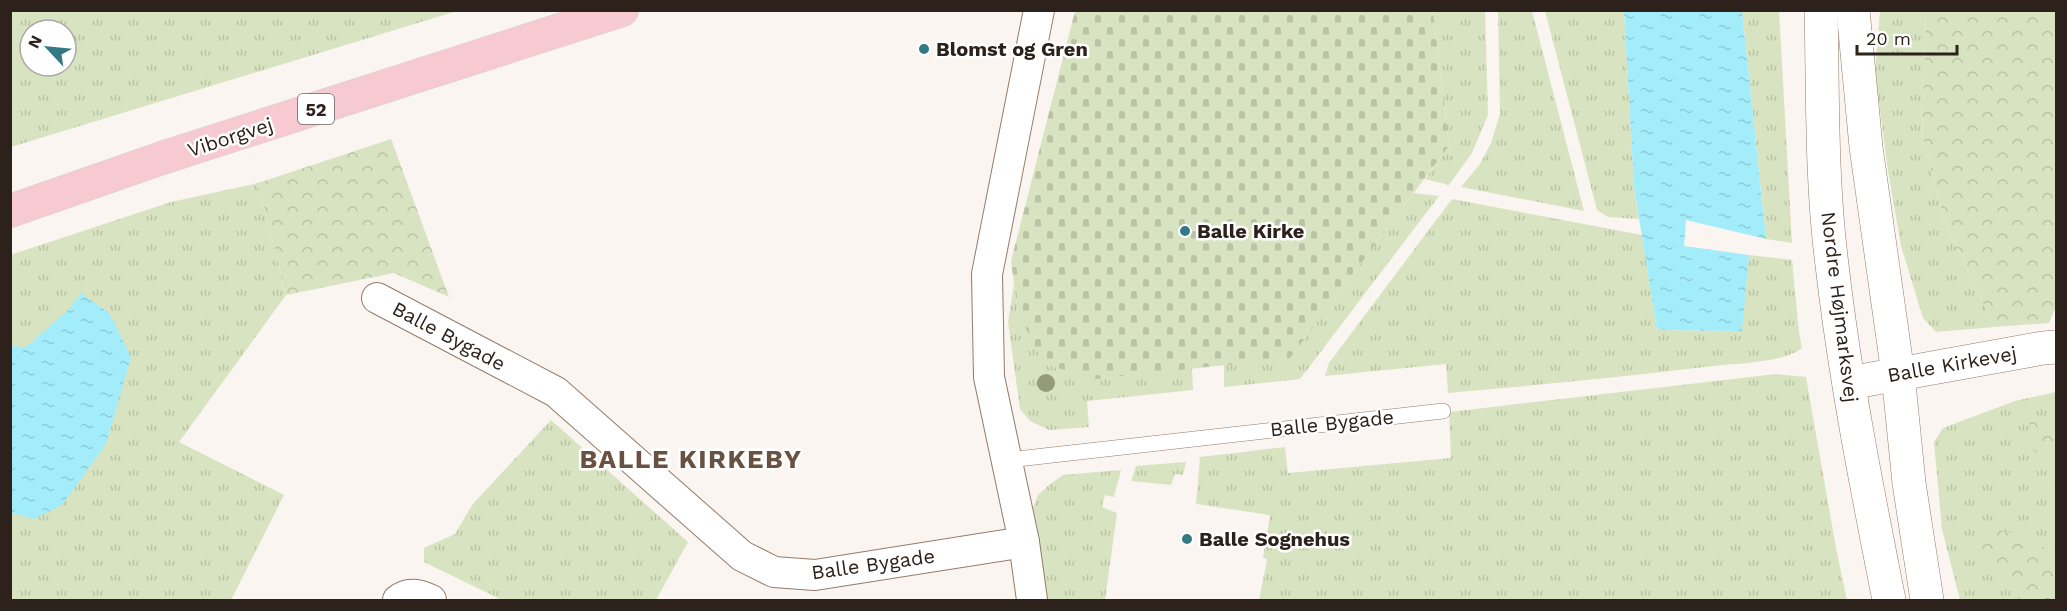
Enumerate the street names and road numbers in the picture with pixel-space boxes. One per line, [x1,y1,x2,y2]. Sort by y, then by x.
road number: 52 [298,94,334,124]
street label: Viborgvej [184,112,276,162]
street label: Nordre Højmarksvej [1816,210,1864,404]
street label: Balle Bygade [388,296,510,376]
street label: Balle Kirkevej [1885,341,2019,387]
street label: Balle Bygade [1269,405,1395,441]
street label: Balle Bygade [810,543,936,585]

